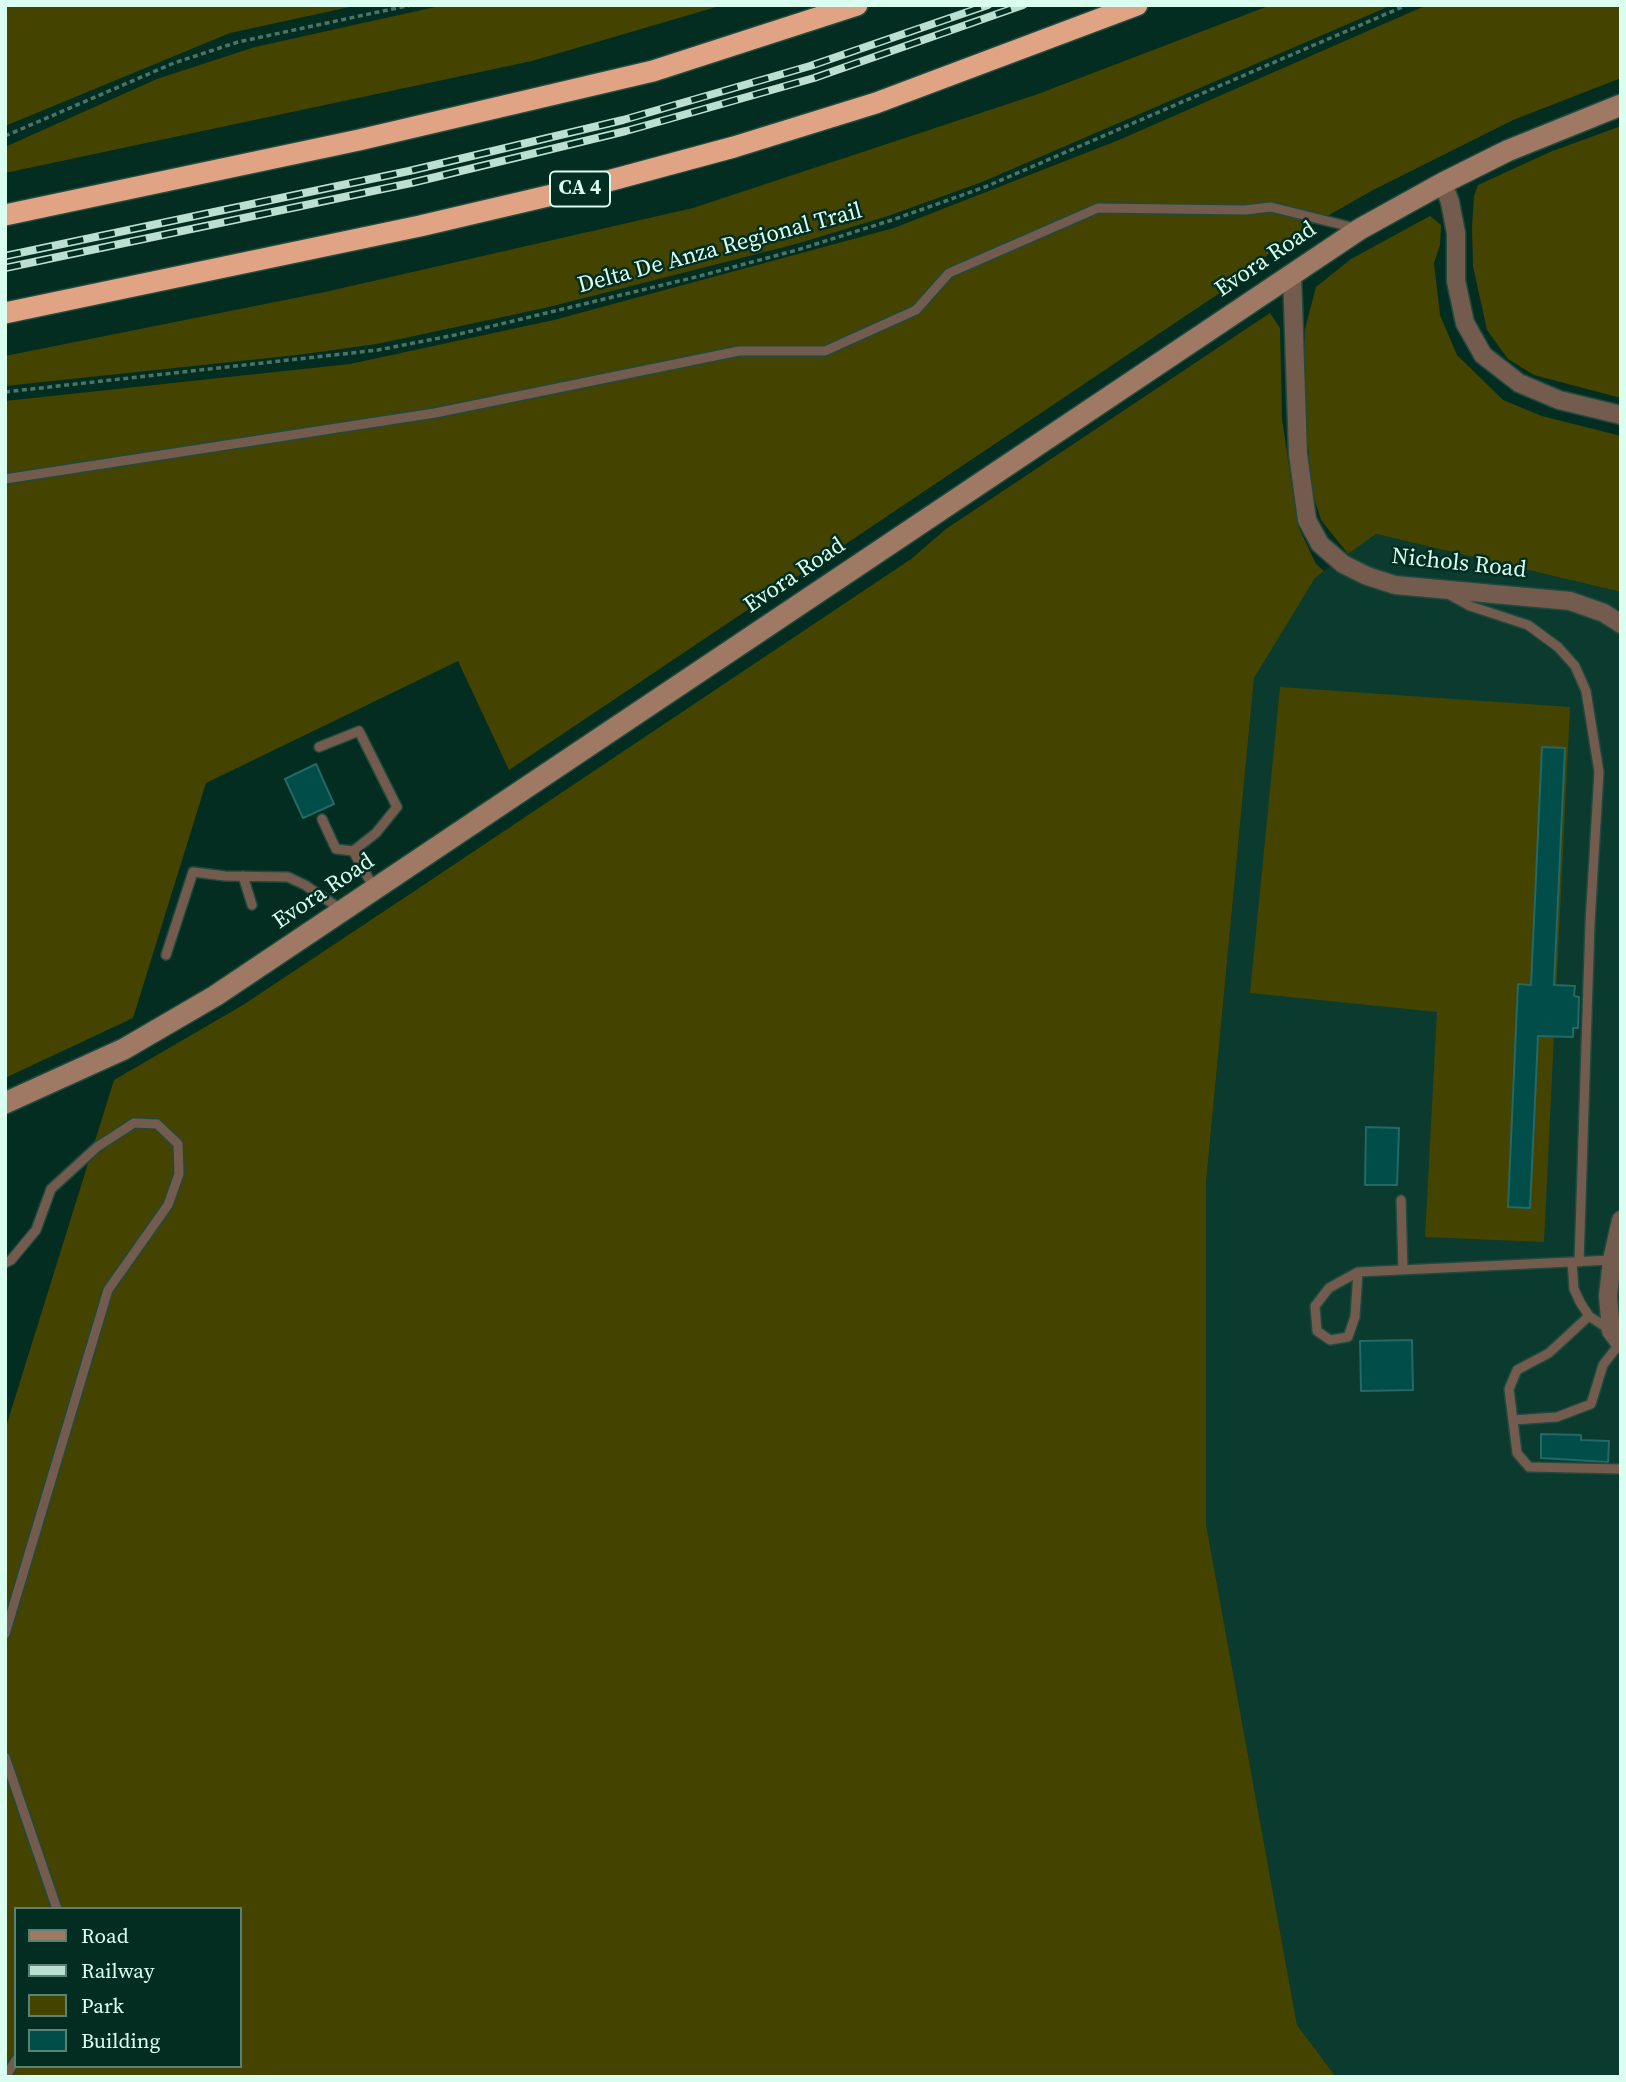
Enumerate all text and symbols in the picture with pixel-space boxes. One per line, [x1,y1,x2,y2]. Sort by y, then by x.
road number: CA 4 [550,172,610,206]
street label: Delta De Anza Regional Trail [575,198,865,300]
street label: Evora Road [1210,216,1322,304]
street label: Evora Road [739,532,851,620]
street label: Nichols Road [1390,543,1528,585]
street label: Evora Road [268,848,380,936]
legend [14,1907,242,2068]
text: Road [81,1921,129,1950]
text: Railway [81,1956,155,1985]
text: Park [81,1991,124,2020]
text: Building [81,2026,160,2055]

